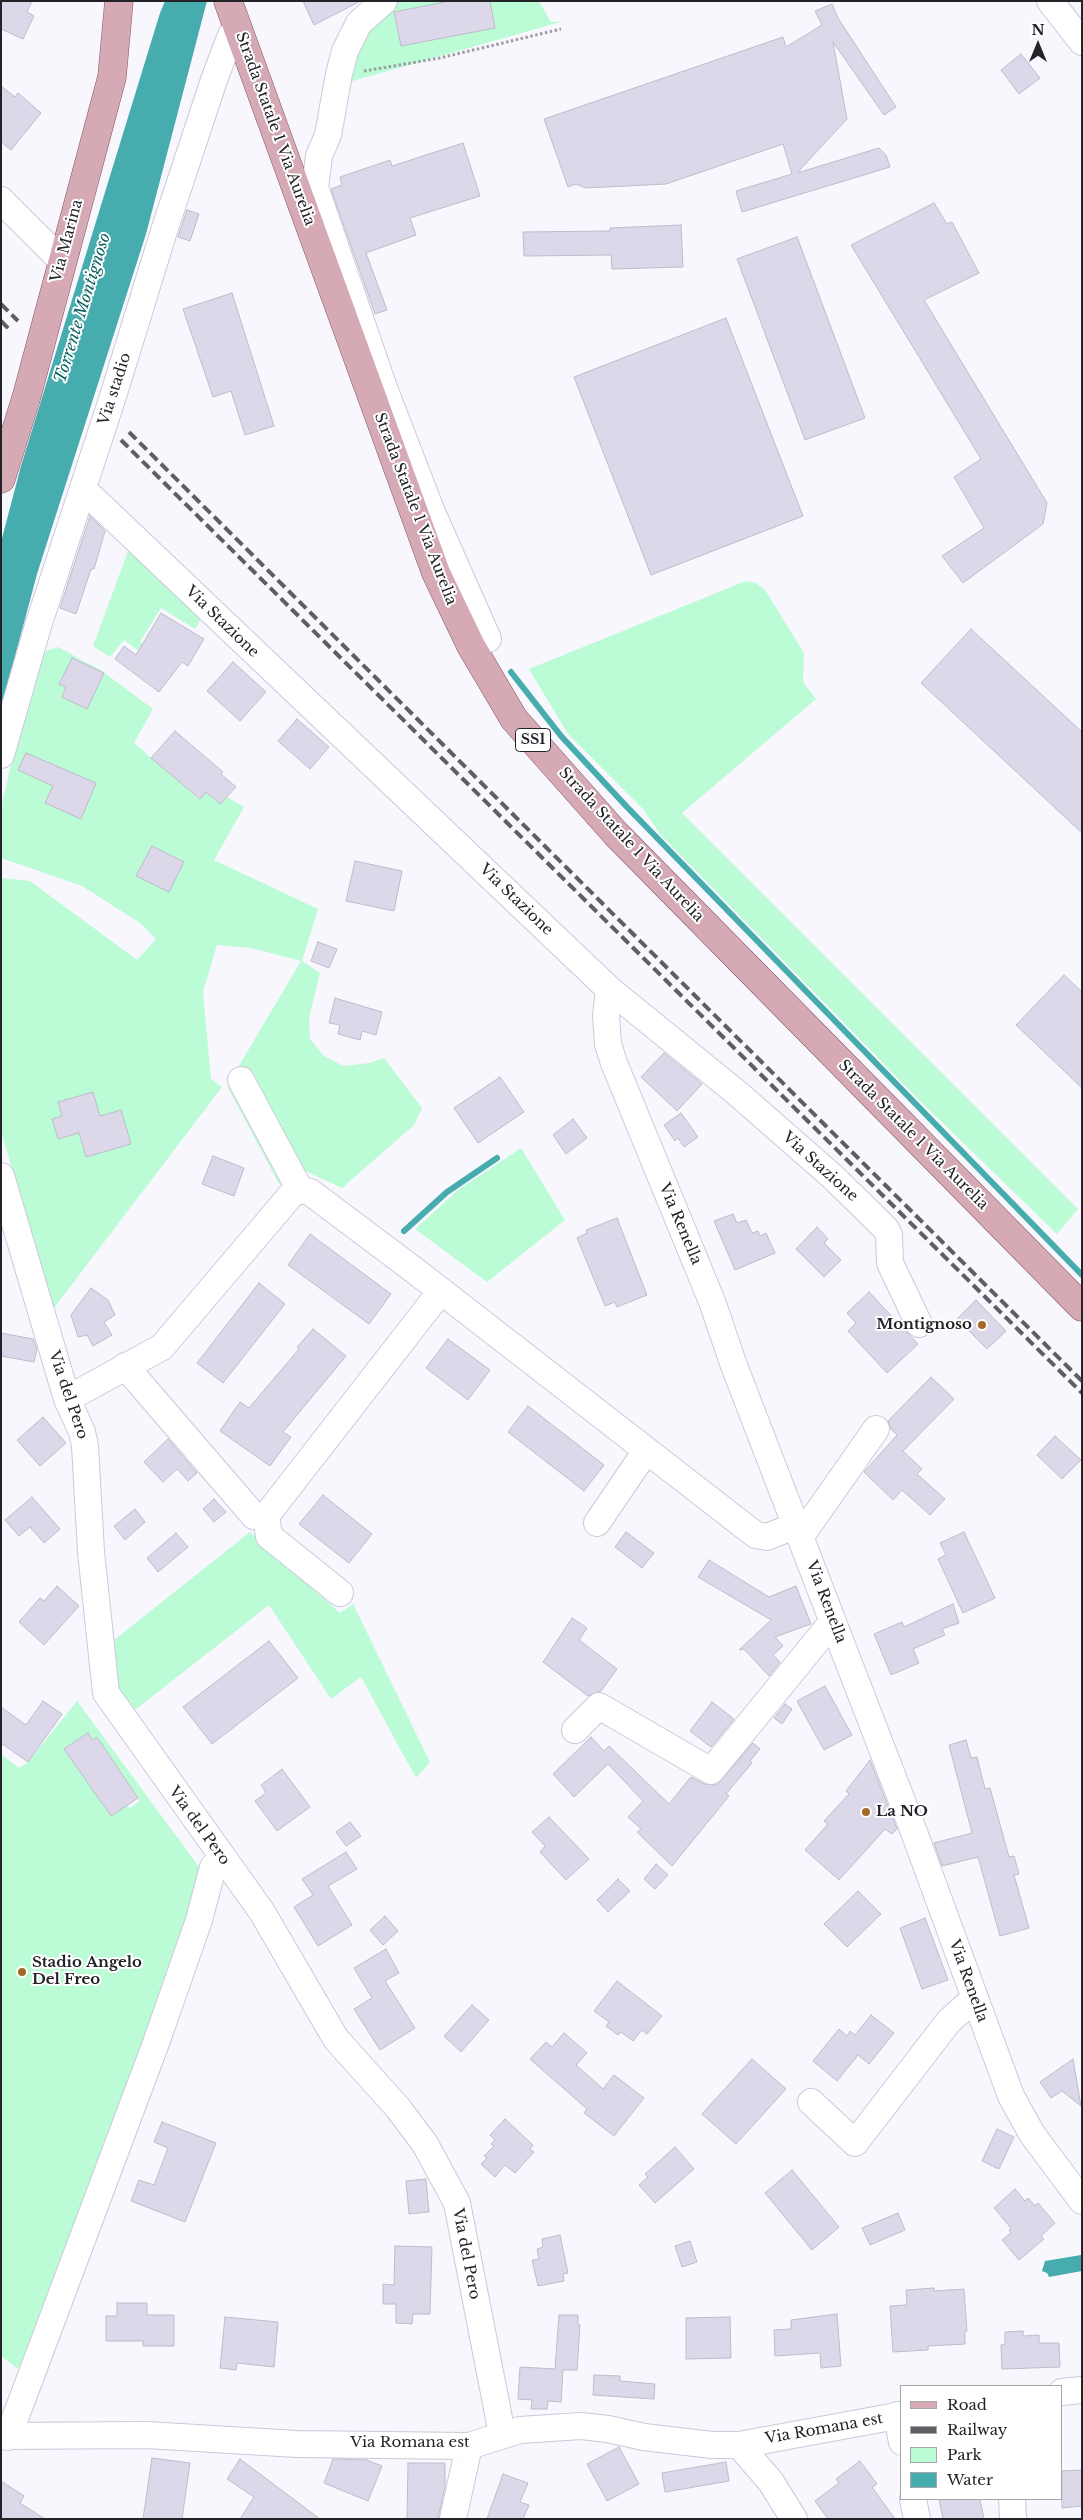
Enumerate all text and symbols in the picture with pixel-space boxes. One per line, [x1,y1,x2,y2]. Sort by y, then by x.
north arrow [1013,20,1063,70]
text: N [1031,21,1045,39]
street label: Strada Statale 1 Via Aurelia [232,30,318,228]
street label: Via Marina [47,198,87,284]
water label: Torrente Montignoso [51,231,115,385]
street label: Via stadio [95,350,135,428]
street label: Strada Statale 1 Via Aurelia [370,410,460,608]
street label: Via Stazione [182,582,262,662]
road number: SS1 [516,728,550,752]
street label: Strada Statale 1 Via Aurelia [555,764,707,926]
street label: Via Stazione [476,860,556,940]
street label: Strada Statale 1 Via Aurelia [834,1056,992,1214]
street label: Via Stazione [779,1128,861,1206]
street label: Via Renella [655,1181,705,1267]
place label: Montignoso [876,1316,972,1334]
marker: Montignoso [976,1319,988,1331]
street label: Via del Pero [44,1348,92,1442]
street label: Via Renella [802,1558,850,1646]
street label: Via del Pero [165,1783,233,1869]
place label: La NO [876,1803,928,1821]
marker: La NO [860,1806,872,1818]
street label: Via Renella [945,1937,991,2025]
place label: Stadio Angelo Del Freo [32,1954,142,1989]
marker: Stadio Angelo Del Freo [16,1966,28,1978]
street label: Via del Pero [448,2207,484,2301]
legend [900,2385,1063,2500]
text: Road [947,2395,987,2414]
street label: Via Romana est [764,2410,884,2448]
text: Railway [947,2420,1007,2439]
street label: Via Romana est [350,2434,470,2452]
text: Park [947,2445,982,2464]
text: Water [947,2470,993,2489]

